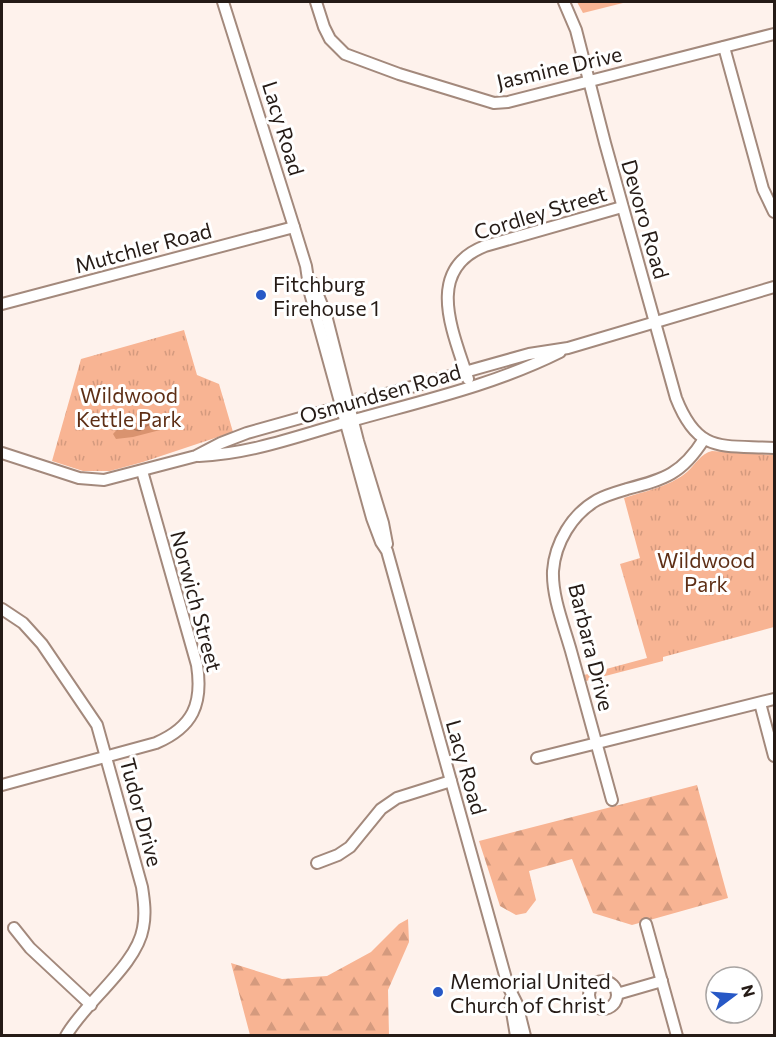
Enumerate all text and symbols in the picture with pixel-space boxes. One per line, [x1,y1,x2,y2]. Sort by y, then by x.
street label: Jasmine Drive [494,40,624,94]
street label: Lacy Road [258,78,310,178]
street label: Devoro Road [617,156,675,282]
street label: Cordley Street [471,180,609,244]
street label: Mutchler Road [72,217,214,277]
place label: Fitchburg Firehouse 1 [273,271,380,320]
marker: Fitchburg Firehouse 1 [254,288,268,302]
street label: Osmundsen Road [296,358,464,428]
park label: Wildwood Kettle Park [76,382,182,431]
street label: Norwich Street [166,528,228,674]
park label: Wildwood Park [657,547,755,596]
street label: Barbara Drive [564,581,620,713]
street label: Lacy Road [442,717,492,817]
street label: Tudor Drive [116,755,168,869]
north arrow [704,965,764,1025]
place label: Memorial United Church of Christ [450,968,611,1017]
text: N [738,982,760,999]
marker: Memorial United Church of Christ [431,985,445,999]

